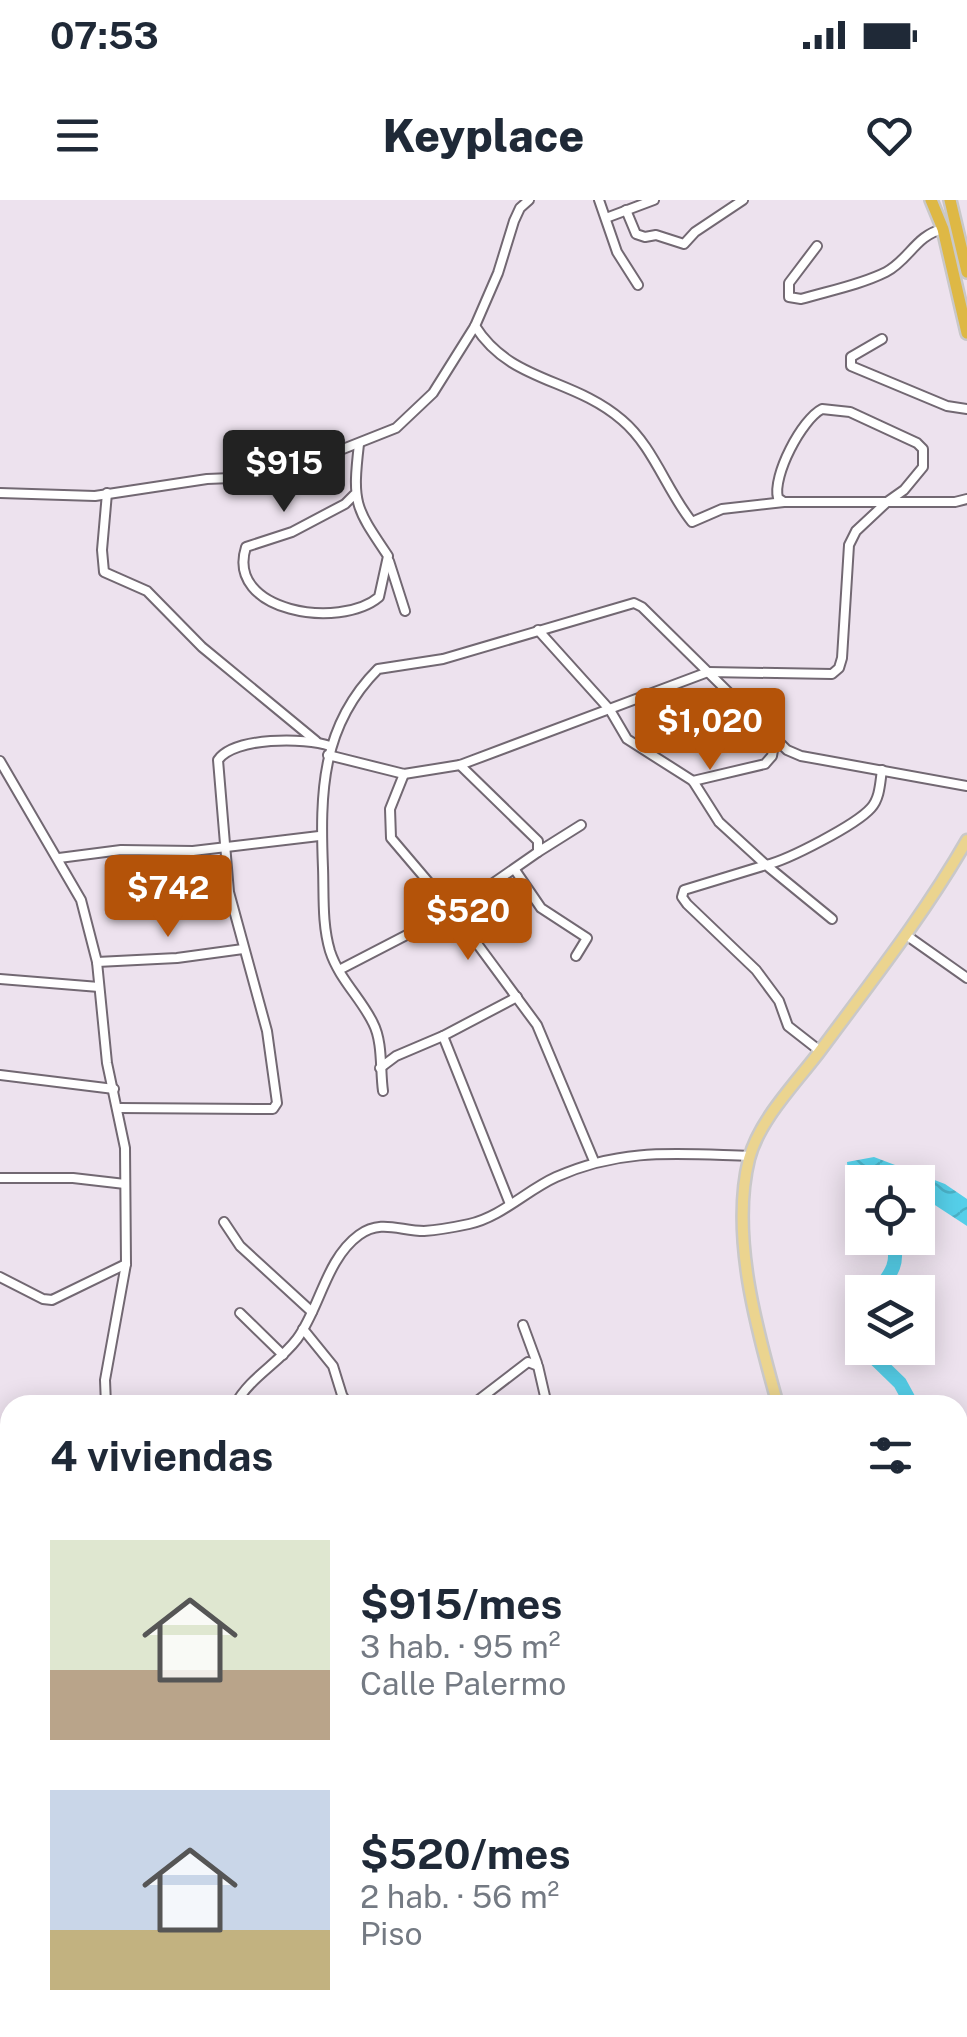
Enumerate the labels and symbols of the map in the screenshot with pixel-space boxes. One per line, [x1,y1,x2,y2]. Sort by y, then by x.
pin: $915 [225,430,343,515]
pin: $1,020 [629,688,791,773]
pin: $742 [109,855,227,940]
pin: $520 [409,878,527,963]

